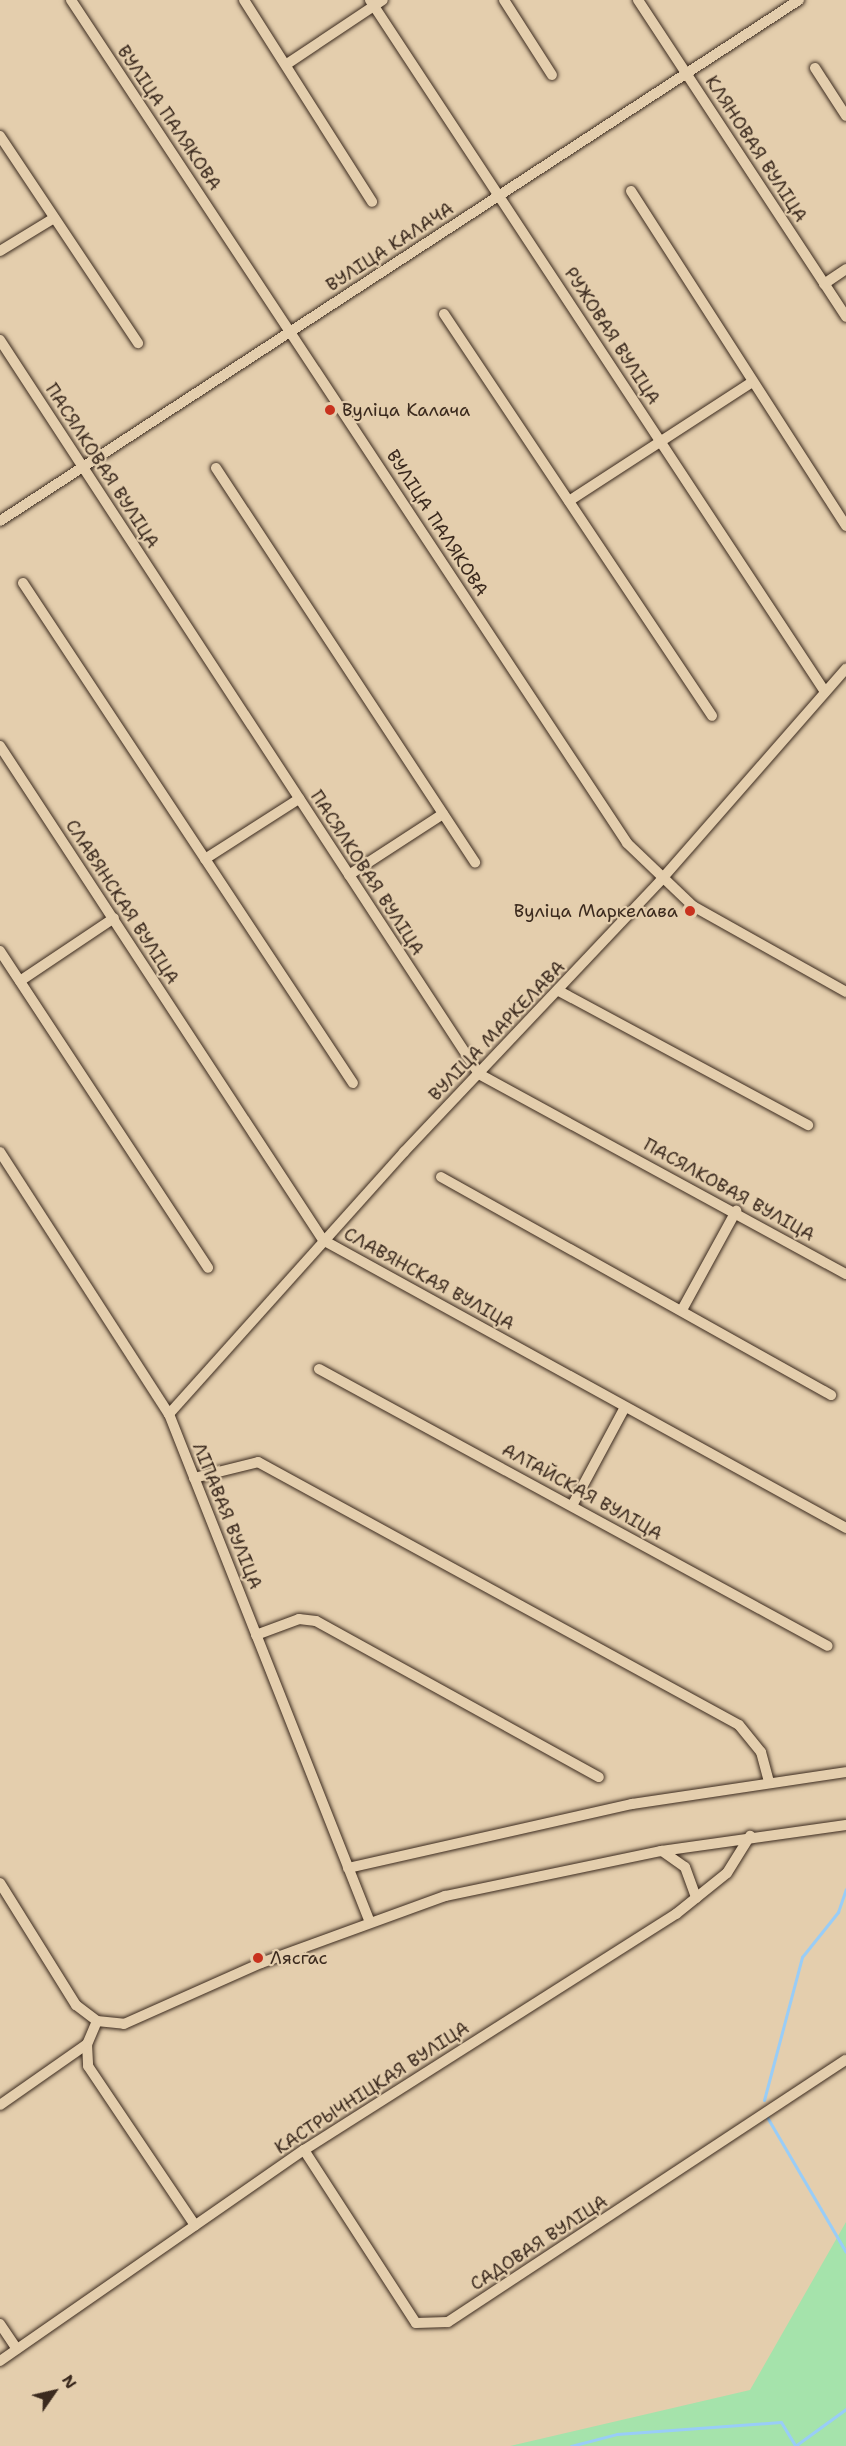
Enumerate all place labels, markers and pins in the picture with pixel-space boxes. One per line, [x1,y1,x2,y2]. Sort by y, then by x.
place label: Вуліца Калача [342,399,470,421]
marker: Вуліца Калача [323,403,337,417]
place label: Вуліца Маркелава [514,900,678,922]
marker: Вуліца Маркелава [683,904,697,918]
place label: Лясгас [270,1947,328,1969]
marker: Лясгас [251,1951,265,1965]

